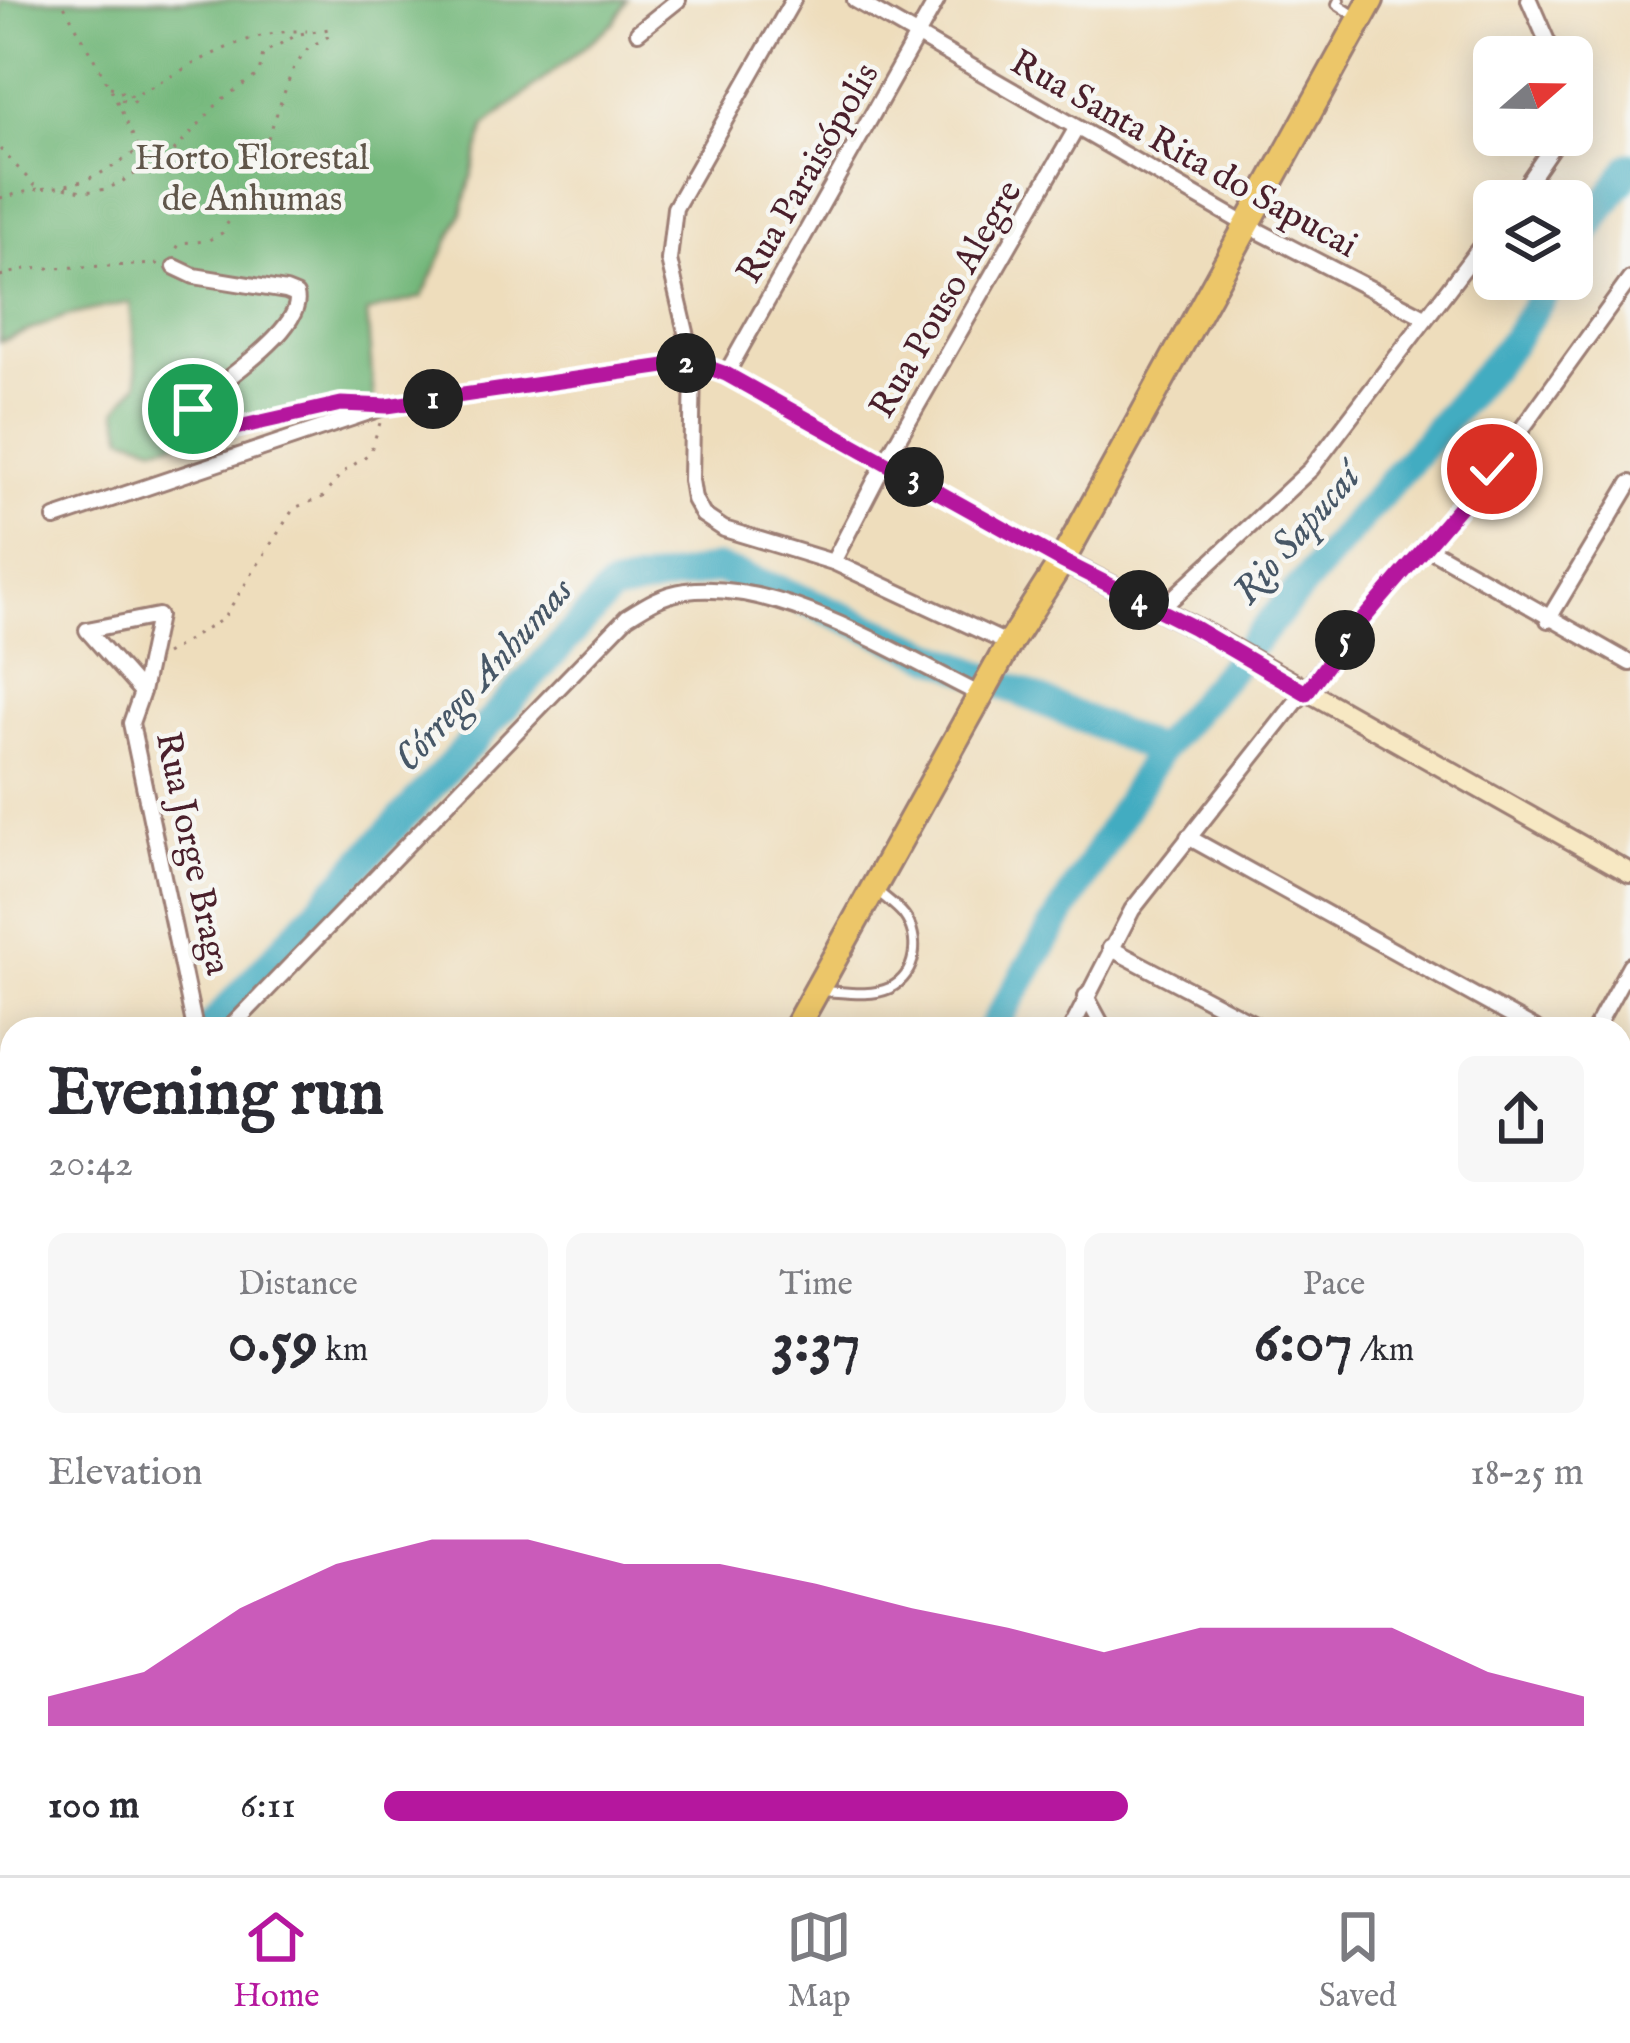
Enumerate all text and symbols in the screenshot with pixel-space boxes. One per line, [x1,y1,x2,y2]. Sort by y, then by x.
north arrow [1473,36,1593,156]
map controls [1473,36,1593,300]
street label: Rua Santa Rita do Sapucai [1002,40,1365,269]
street label: Rua Paraisópolis [727,55,890,292]
park label: Horto Florestal de Anhumas [135,136,369,223]
street label: Rua Pouso Alegre [860,172,1033,427]
button: layers [1473,180,1593,300]
pin: 2 [656,333,716,393]
text: 2 [678,342,694,384]
pin [142,358,244,460]
pin: 1 [403,369,463,429]
icon: arrive [160,376,226,442]
text: 1 [427,378,439,420]
pin [1441,418,1543,520]
icon: check [1459,436,1525,502]
pin: 3 [884,447,944,507]
water label: Rio Sapucaí [1223,451,1376,616]
text: 3 [908,456,920,498]
water label: Córrego Anhumas [384,567,586,783]
pin: 4 [1109,570,1169,630]
text: 4 [1131,579,1147,621]
pin: 5 [1315,610,1375,670]
text: 5 [1339,619,1351,661]
street label: Rua Jorge Braga [144,728,240,980]
text: Evening run [48,1053,384,1137]
button: share [1458,1056,1584,1182]
text: 20:42 [48,1140,133,1189]
text: Distance [238,1264,358,1306]
text: Time [779,1264,853,1306]
text: Pace [1303,1264,1365,1306]
text: 0.59 [228,1306,318,1382]
text: 3:37 [772,1306,860,1382]
text: 6:07 [1254,1306,1353,1382]
text: km [318,1330,368,1372]
text: /km [1353,1330,1414,1372]
text: Elevation [48,1449,203,1498]
text: 18–25 m [1470,1449,1584,1498]
text: 100 m [48,1782,139,1831]
text: 6:11 [240,1782,296,1831]
tab: Home [233,1904,319,2018]
tab: Map [786,1904,852,2018]
tab: Saved [1319,1904,1397,2018]

